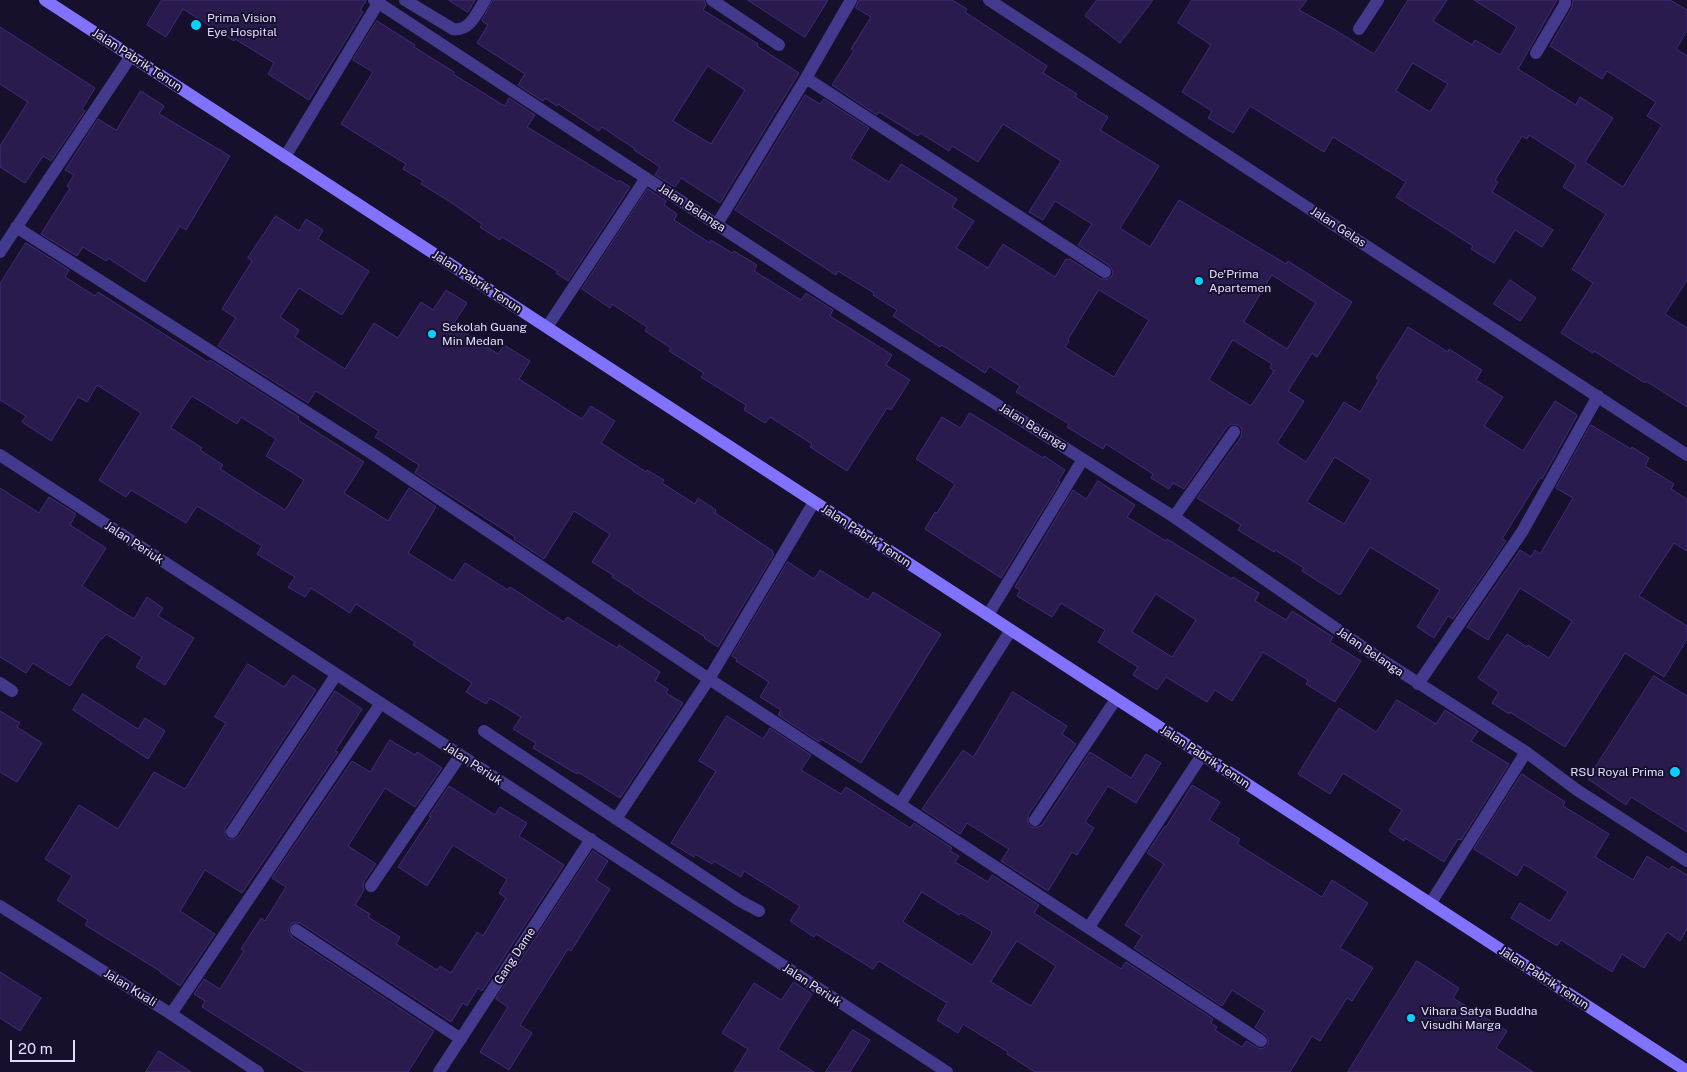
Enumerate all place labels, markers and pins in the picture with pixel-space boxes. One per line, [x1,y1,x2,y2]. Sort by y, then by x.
place label: Prima Vision Eye Hospital [207,11,277,39]
marker: Prima Vision Eye Hospital [189,18,203,32]
place label: De'Prima Apartemen [1209,267,1271,295]
marker: De'Prima Apartemen [1193,275,1205,287]
place label: Sekolah Guang Min Medan [442,320,527,348]
marker: Sekolah Guang Min Medan [426,328,438,340]
place label: RSU Royal Prima [1570,765,1664,779]
marker: RSU Royal Prima [1668,765,1682,779]
place label: Vihara Satya Buddha Visudhi Marga [1421,1004,1537,1032]
marker: Vihara Satya Buddha Visudhi Marga [1405,1012,1417,1024]

